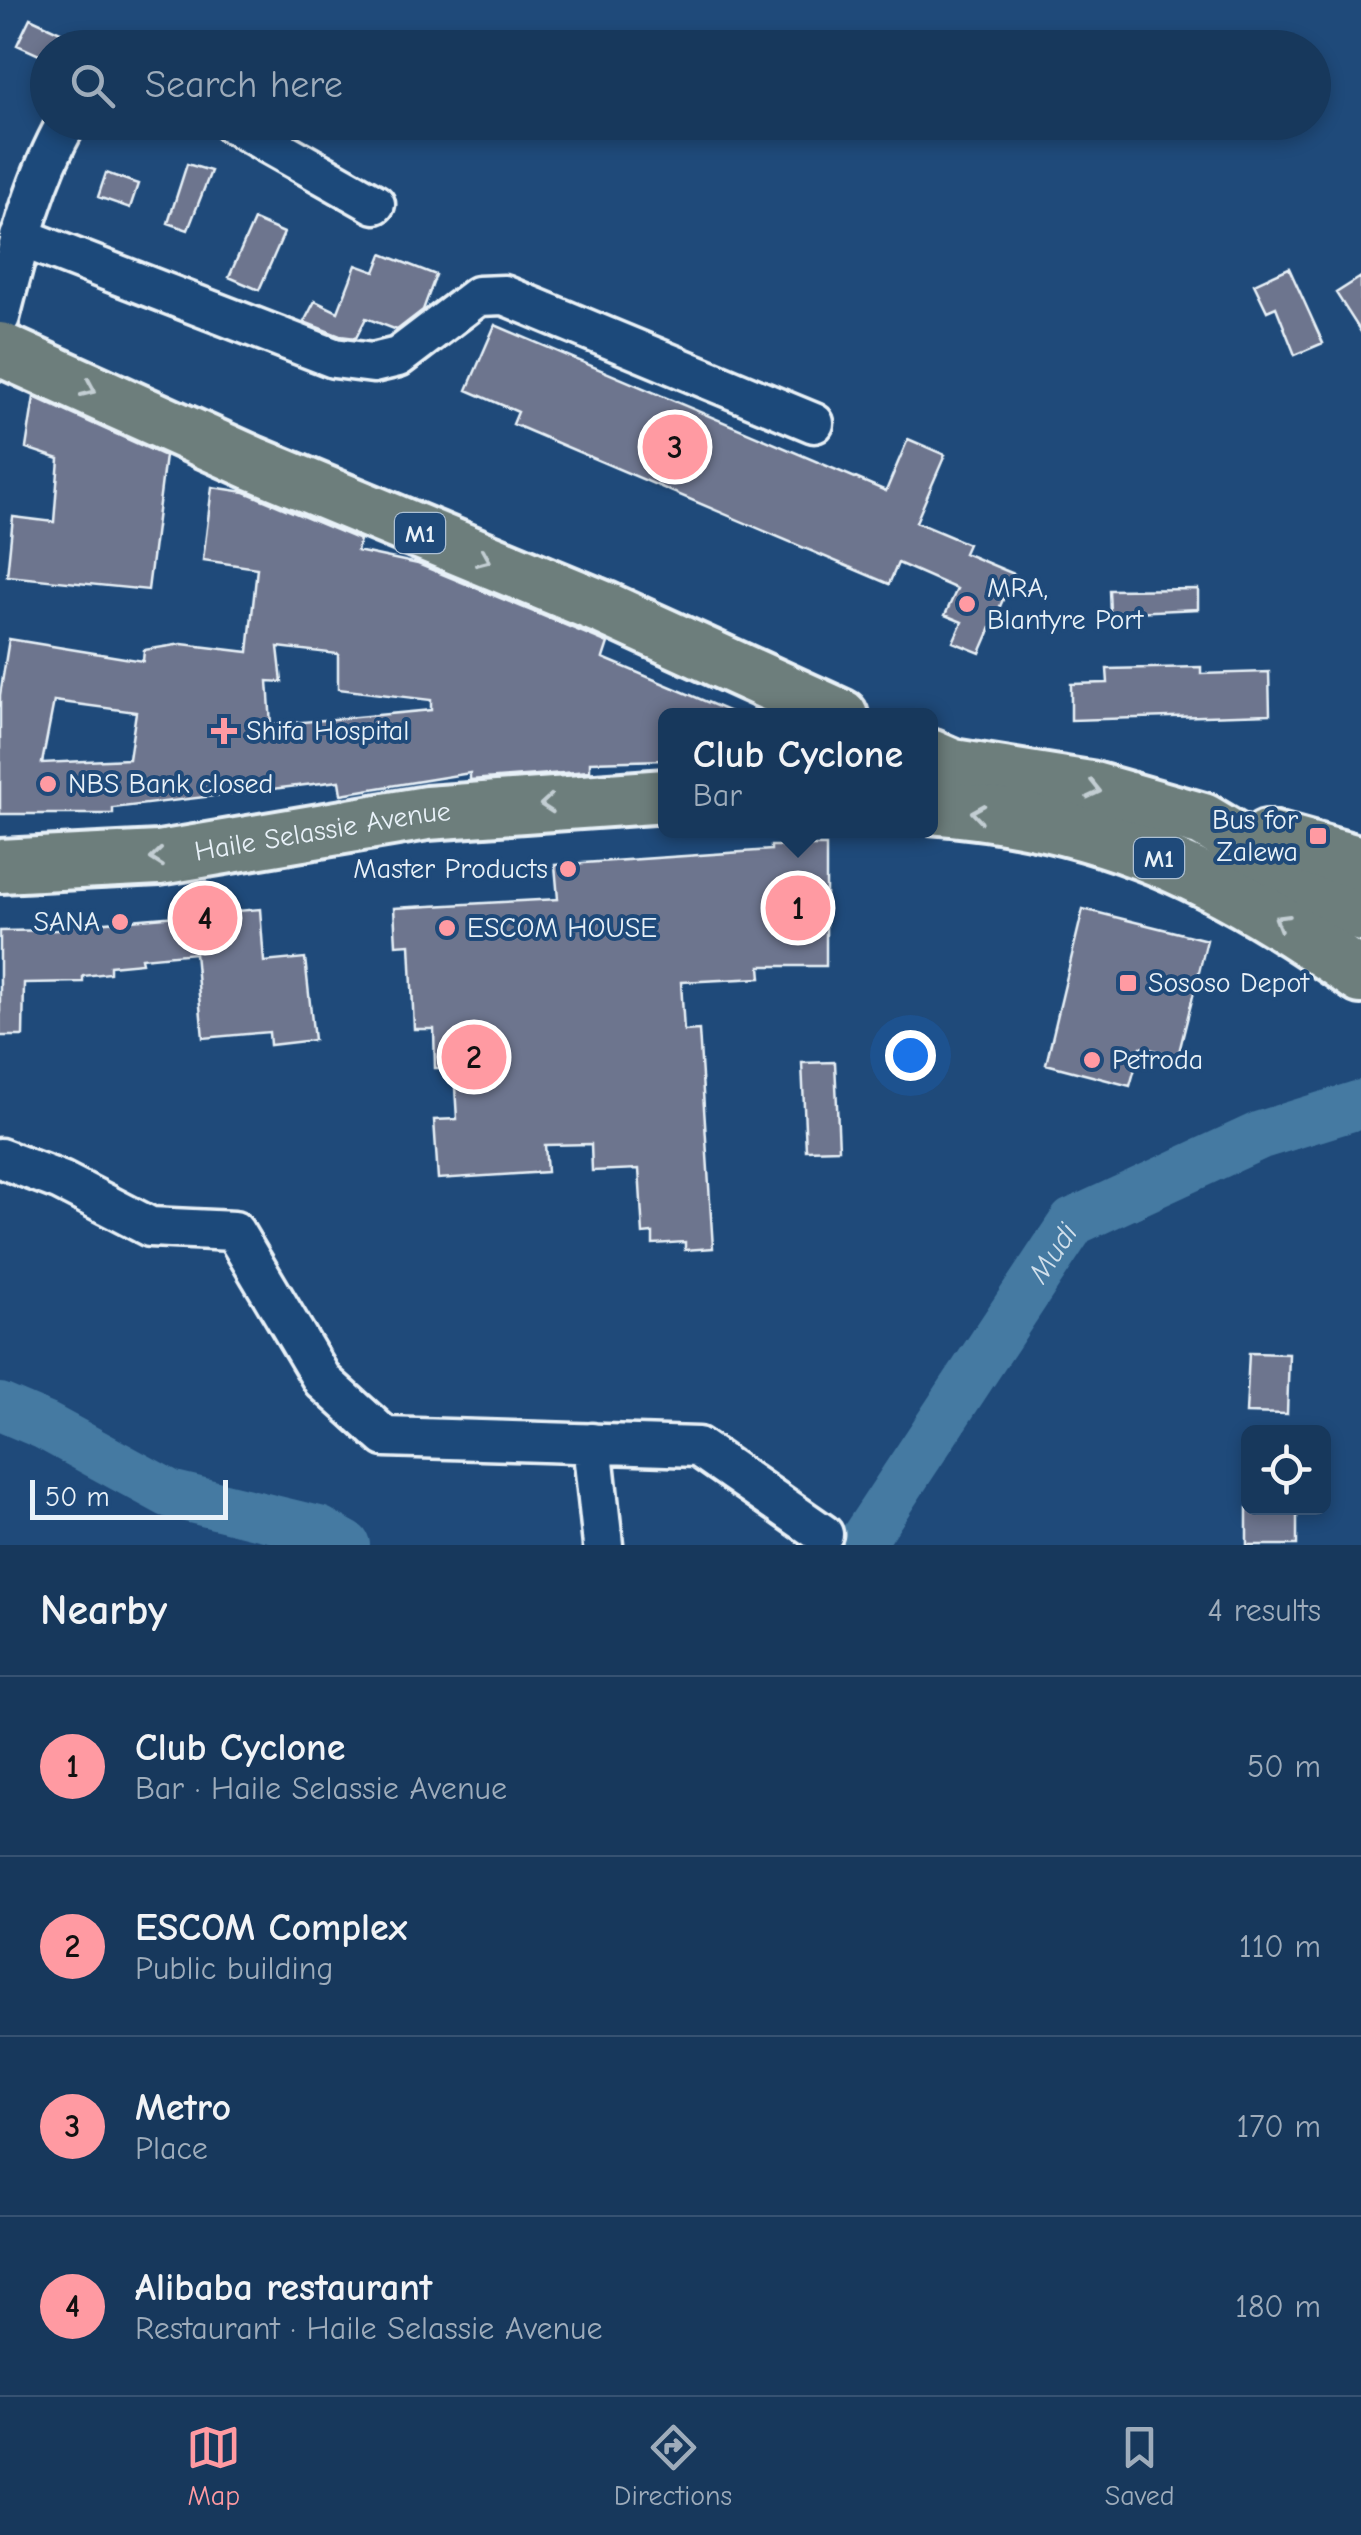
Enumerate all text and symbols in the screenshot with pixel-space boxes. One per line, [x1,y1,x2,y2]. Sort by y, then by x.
search box [30,30,1331,140]
icon: search [65,58,120,113]
text: Search here [145,63,343,107]
one-way arrow [79,377,97,397]
pin: 3 [642,410,708,484]
road number: M1 [395,513,445,553]
one-way arrow [474,547,492,567]
place label: MRA, Blantyre Port [987,572,1144,636]
marker: MRA, Blantyre Port [956,593,978,615]
popup [658,708,938,838]
place label: Shifa Hospital [246,715,409,747]
marker: Shifa Hospital [211,718,237,744]
text: Club Cyclone [693,733,903,777]
place label: NBS Bank closed [68,768,273,800]
marker: NBS Bank closed [37,773,59,795]
text: Bar [693,777,742,814]
one-way arrow [1085,778,1102,799]
one-way arrow [539,792,555,814]
street label: Haile Selassie Avenue [192,795,452,868]
one-way arrow [970,803,986,824]
place label: Bus for Zalewa [1212,804,1298,868]
marker: Bus for Zalewa [1307,825,1329,847]
road number: M1 [1134,838,1184,878]
one-way arrow [148,846,164,868]
place label: Master Products [353,853,548,885]
marker: Master Products [557,858,579,880]
pin: 1 [766,870,830,946]
pin: 4 [172,880,238,956]
place label: SANA [34,906,100,938]
marker: SANA [109,911,131,933]
place label: ESCOM HOUSE [467,912,657,944]
one-way arrow [1274,914,1292,933]
marker: ESCOM HOUSE [436,917,458,939]
place label: Sososo Depot [1148,967,1310,999]
marker: Sososo Depot [1117,972,1139,994]
pin: 2 [442,1020,506,1094]
your location [885,1030,936,1081]
place label: Petroda [1112,1044,1203,1076]
marker: Petroda [1081,1049,1103,1071]
water label: Mudi [1020,1216,1086,1290]
map controls [1241,1425,1331,1515]
button: locate [1241,1425,1331,1515]
scale bar [30,1475,228,1520]
text: 50 m [45,1481,110,1513]
text: Nearby [40,1586,167,1635]
text: 4 results [1208,1592,1321,1629]
text: Club Cyclone [135,1726,345,1770]
text: 1 [66,1748,79,1785]
text: 50 m [1247,1748,1321,1785]
text: Bar · Haile Selassie Avenue [135,1770,507,1807]
text: ESCOM Complex [135,1906,407,1950]
text: 2 [65,1928,80,1965]
text: 110 m [1239,1928,1321,1965]
text: Public building [135,1950,333,1987]
text: Metro [135,2086,231,2130]
text: 3 [65,2108,80,2145]
text: 170 m [1237,2108,1321,2145]
text: Place [135,2130,208,2167]
text: Alibaba restaurant [135,2266,432,2310]
text: 4 [65,2288,80,2325]
text: 180 m [1235,2288,1321,2325]
text: Restaurant · Haile Selassie Avenue [135,2310,603,2347]
tab: Map [186,2420,241,2512]
tab: Directions [614,2420,732,2512]
tab: Saved [1105,2420,1175,2512]

